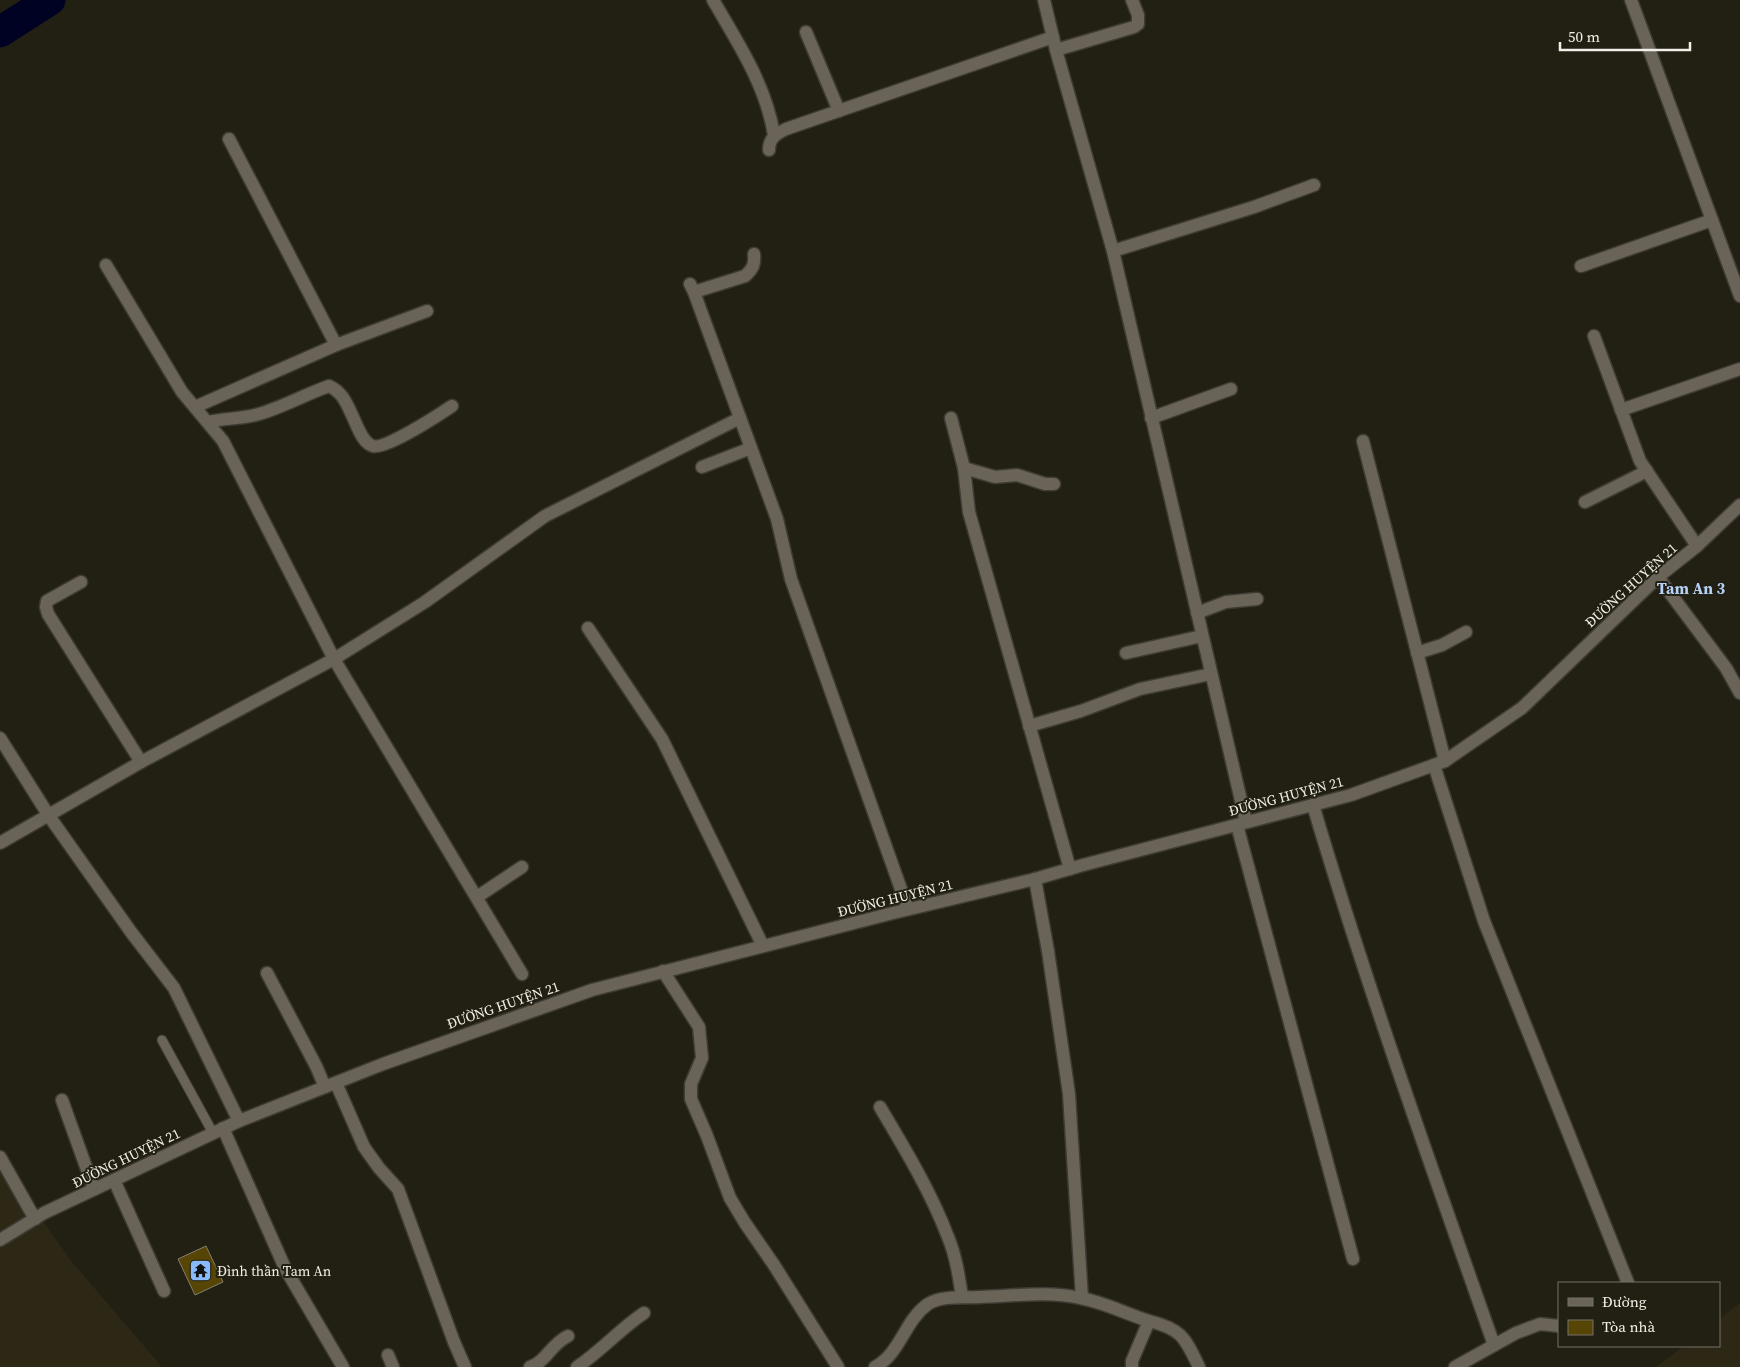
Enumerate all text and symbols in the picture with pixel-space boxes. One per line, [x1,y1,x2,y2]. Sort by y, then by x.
scale bar [1560,20,1690,52]
text: 50 m [1568,26,1600,47]
street label: ĐƯỜNG HUYỆN 21 [1580,538,1682,632]
district label: Tam An 3 [1657,577,1725,599]
street label: ĐƯỜNG HUYỆN 21 [1226,771,1346,821]
street label: ĐƯỜNG HUYỆN 21 [835,874,955,922]
street label: ĐƯỜNG HUYỆN 21 [444,976,562,1034]
street label: ĐƯỜNG HUYỆN 21 [69,1123,183,1193]
temple icon: Đình thần Tam An [189,1259,213,1283]
place label: Đình thần Tam An [217,1261,332,1281]
legend [1558,1282,1720,1347]
text: Đường [1602,1291,1647,1312]
text: Tòa nhà [1602,1316,1655,1337]

